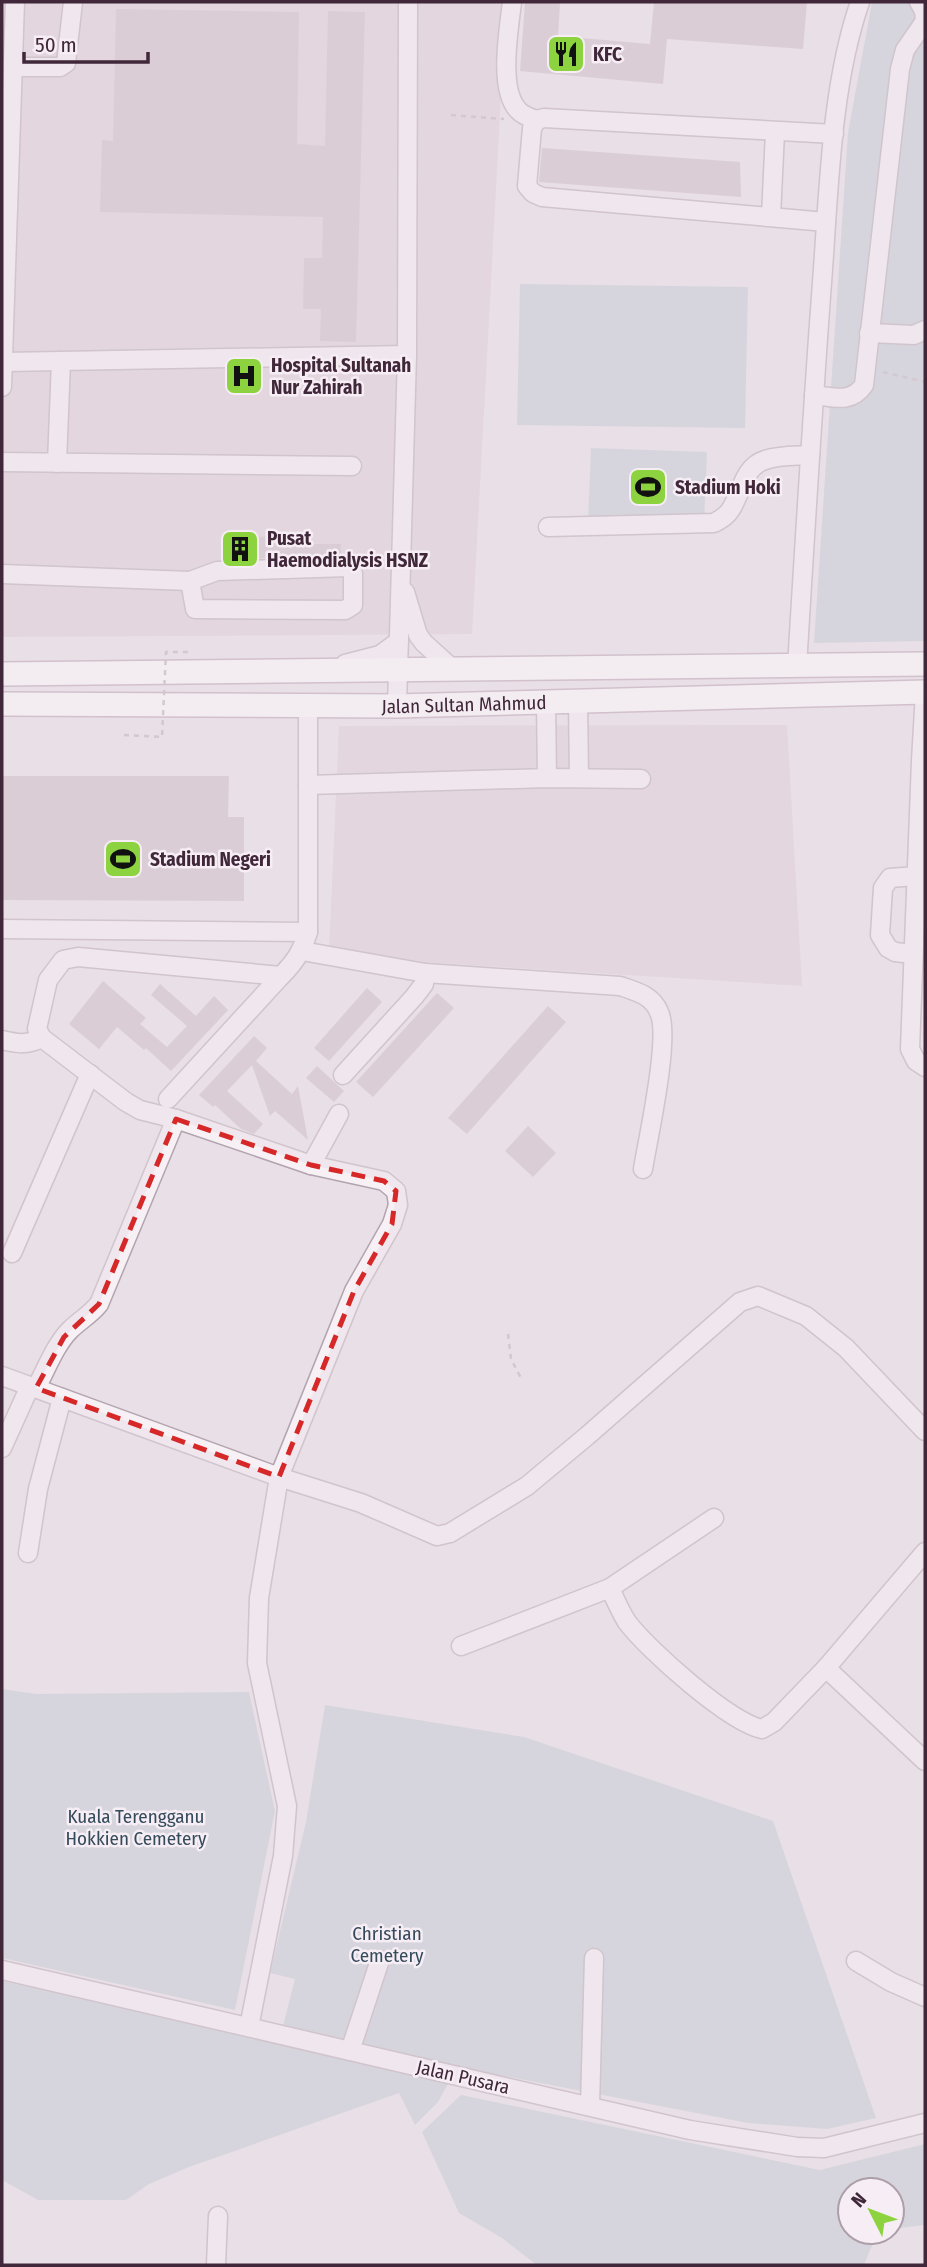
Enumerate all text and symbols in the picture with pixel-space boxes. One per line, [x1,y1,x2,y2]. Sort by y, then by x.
scale bar [24,21,149,65]
text: 50 m [35,32,77,58]
restaurant icon: KFC [545,33,587,75]
place label: KFC [593,43,622,66]
place label: Hospital Sultanah Nur Zahirah [271,354,411,399]
hospital icon: Hospital Sultanah Nur Zahirah [223,355,265,397]
sports icon: Stadium Hoki [627,466,669,508]
place label: Stadium Hoki [675,476,781,499]
place label: Pusat Haemodialysis HSNZ [267,527,428,572]
building icon: Pusat Haemodialysis HSNZ [219,528,261,570]
street label: Jalan Sultan Mahmud [381,691,547,718]
sports icon: Stadium Negeri [102,838,144,880]
place label: Stadium Negeri [150,848,271,871]
park label: Kuala Terengganu Hokkien Cemetery [66,1805,207,1850]
park label: Christian Cemetery [350,1922,424,1967]
street label: Jalan Pusara [414,2055,512,2099]
north arrow [836,2176,906,2246]
text: N [846,2188,871,2212]

